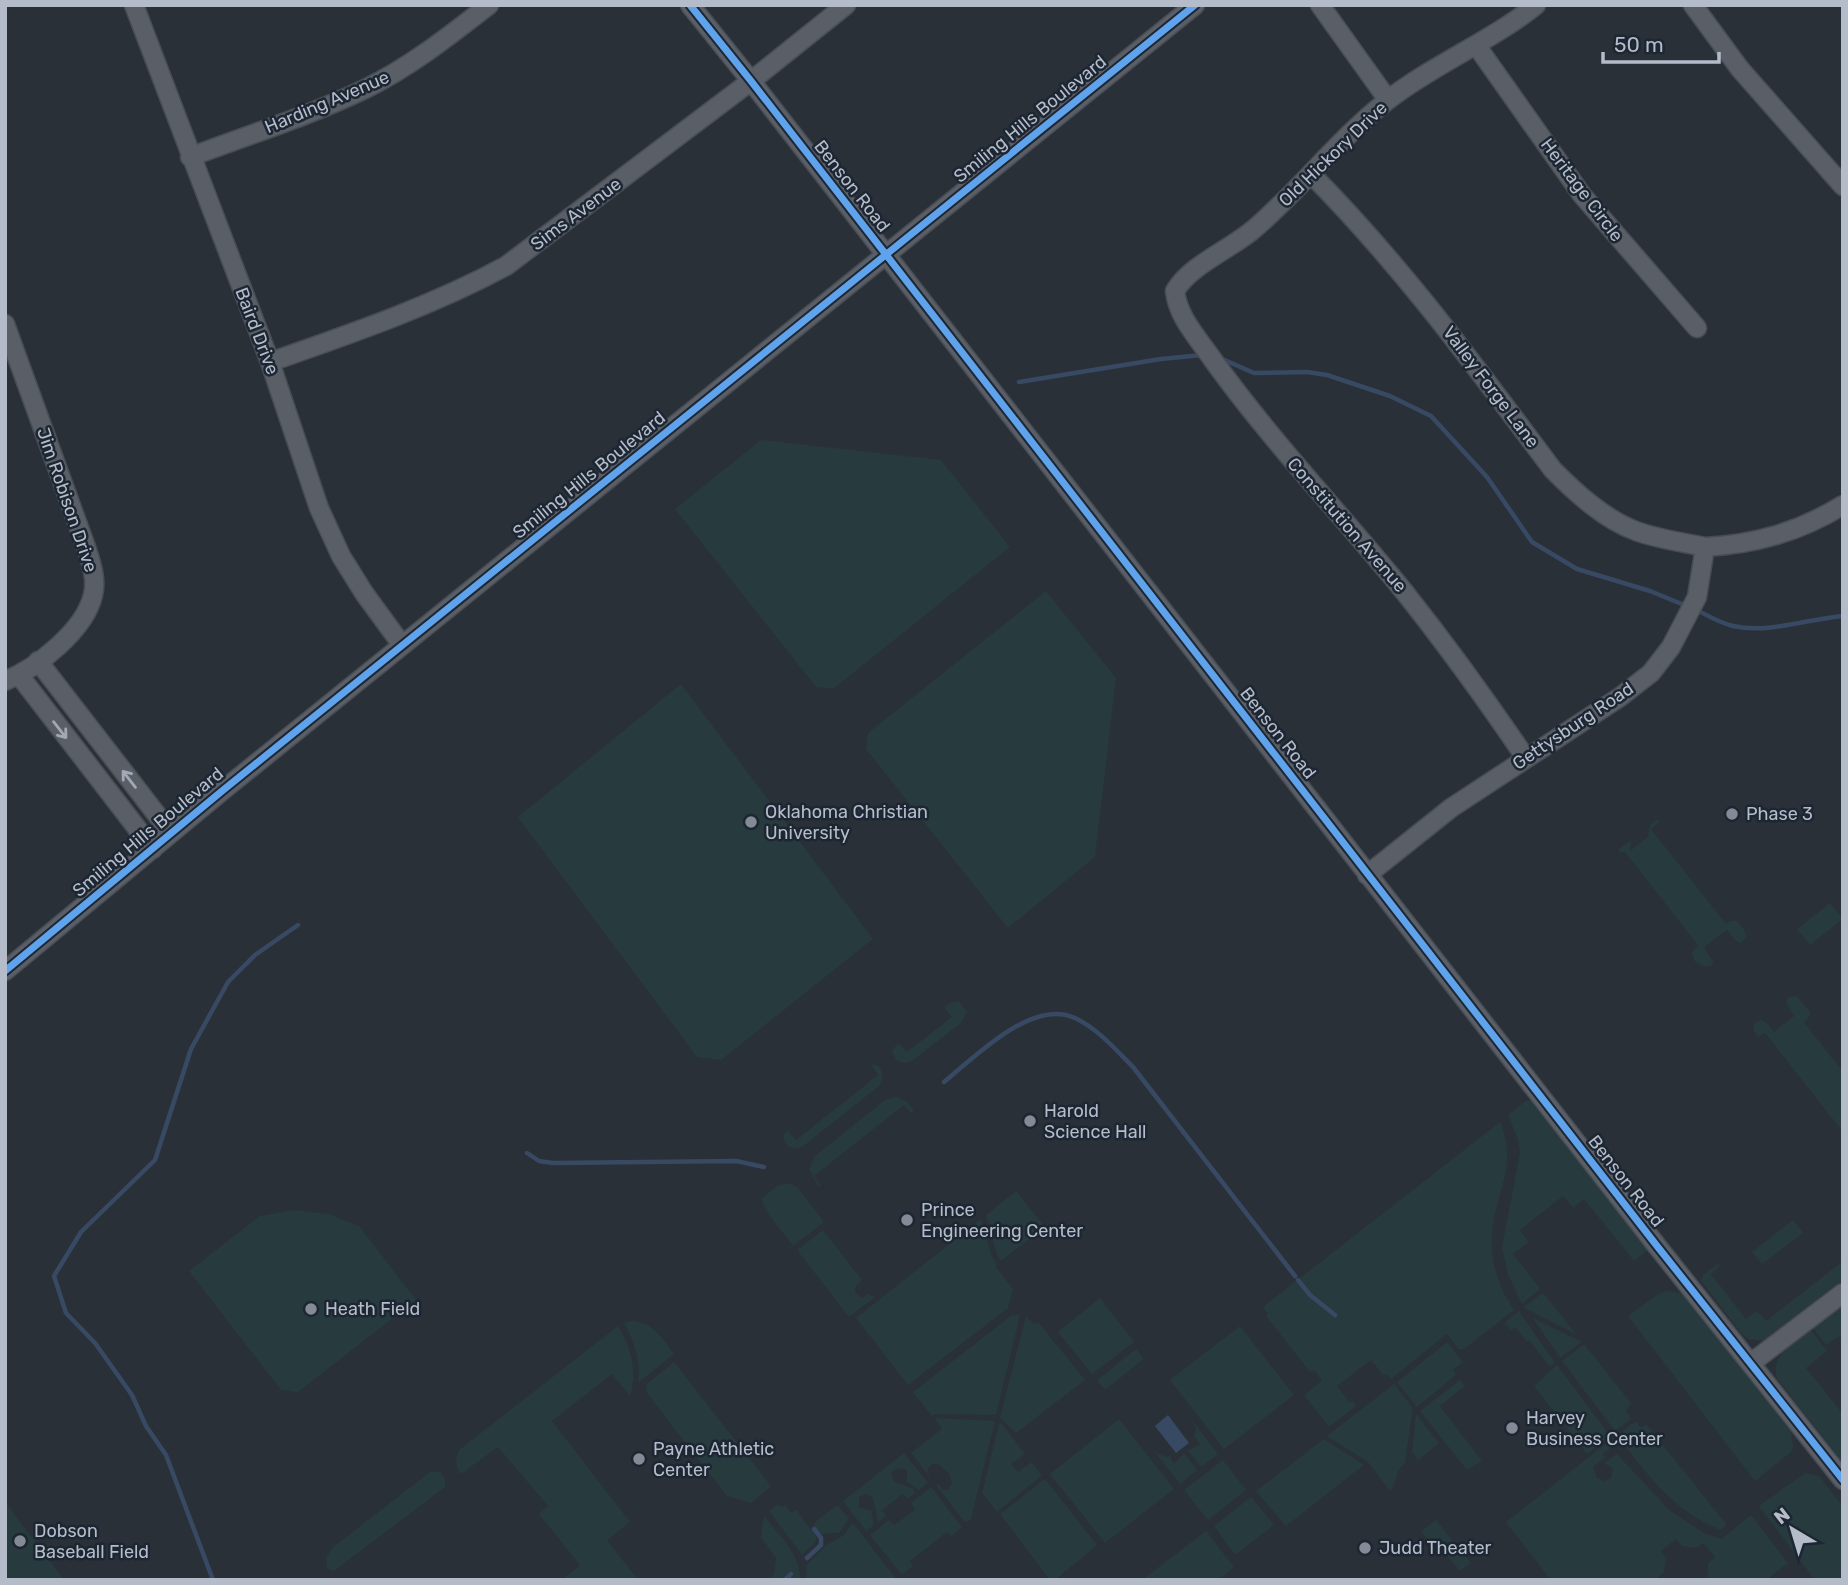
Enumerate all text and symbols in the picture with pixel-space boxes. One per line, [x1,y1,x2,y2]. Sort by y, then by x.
scale bar [1603,21,1718,65]
text: 50 m [1614,32,1664,57]
street label: Smiling Hills Boulevard [949,51,1111,187]
street label: Harding Avenue [261,66,393,138]
street label: Old Hickory Drive [1274,97,1392,211]
street label: Heritage Circle [1536,134,1628,246]
street label: Benson Road [809,136,895,236]
street label: Sims Avenue [526,173,626,255]
street label: Baird Drive [230,284,284,378]
street label: Valley Forge Lane [1438,322,1544,452]
street label: Smiling Hills Boulevard [508,407,670,543]
street label: Jim Robison Drive [32,425,102,575]
street label: Constitution Avenue [1283,453,1411,597]
street label: Gettysburg Road [1508,677,1638,775]
street label: Benson Road [1235,683,1321,783]
one-way arrow [52,720,67,738]
street label: Smiling Hills Boulevard [68,762,228,902]
one-way arrow [121,771,136,789]
place label: Oklahoma Christian University [765,801,928,844]
place label: Phase 3 [1746,803,1813,825]
marker: Phase 3 [1724,806,1740,822]
marker: Oklahoma Christian University [743,814,759,830]
place label: Harold Science Hall [1044,1100,1146,1143]
marker: Harold Science Hall [1022,1113,1038,1129]
street label: Benson Road [1583,1131,1669,1231]
place label: Prince Engineering Center [921,1199,1083,1242]
marker: Prince Engineering Center [899,1212,915,1228]
place label: Heath Field [325,1298,420,1320]
marker: Heath Field [303,1301,319,1317]
place label: Harvey Business Center [1526,1407,1663,1450]
marker: Harvey Business Center [1504,1420,1520,1436]
place label: Payne Athletic Center [653,1438,774,1481]
marker: Payne Athletic Center [631,1451,647,1467]
north arrow [1757,1494,1827,1564]
text: N [1769,1503,1794,1529]
place label: Dobson Baseball Field [34,1520,149,1563]
marker: Dobson Baseball Field [12,1533,28,1549]
place label: Judd Theater [1379,1537,1492,1559]
marker: Judd Theater [1357,1540,1373,1556]

